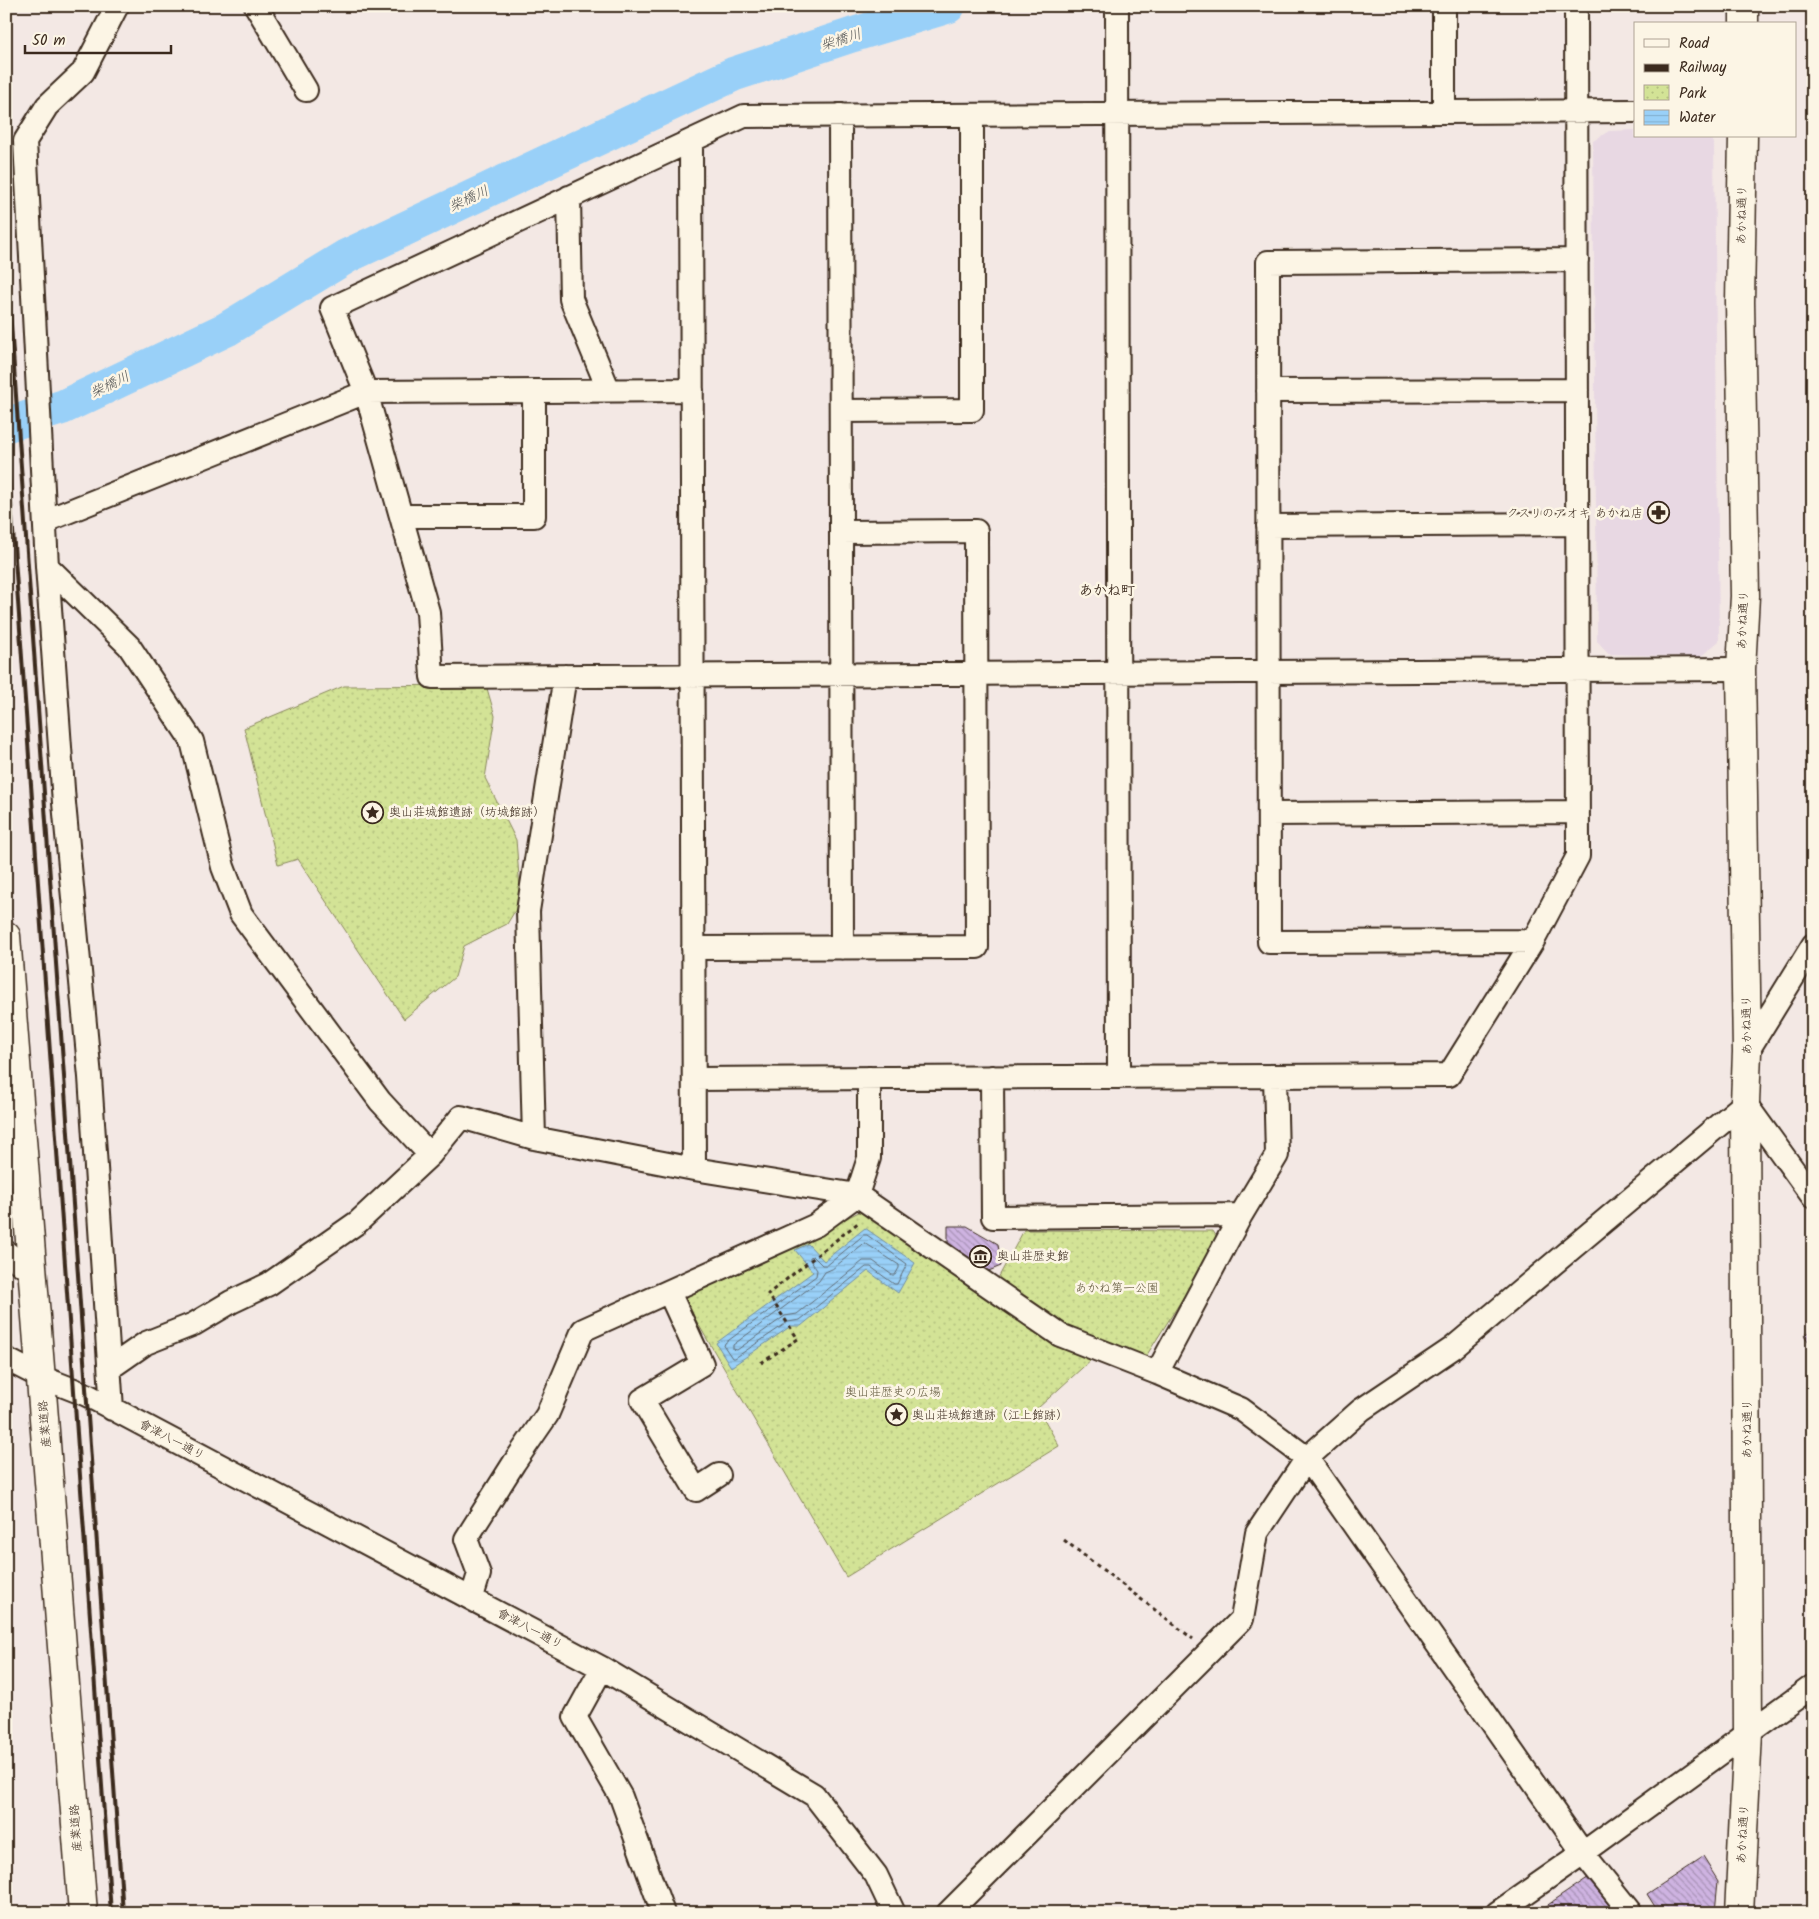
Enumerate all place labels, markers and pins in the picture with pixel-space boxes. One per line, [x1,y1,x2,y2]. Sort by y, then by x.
pharmacy icon: クスリのアオキ あかね店 [1647,501,1671,525]
place label: クスリのアオキ あかね店 [1506,504,1643,523]
place icon: 奥山荘城館遺跡（坊城館跡） [361,800,385,824]
place label: 奥山荘城館遺跡（坊城館跡） [389,803,545,822]
museum icon: 奥山荘歴史館 [969,1244,993,1268]
place label: 奥山荘歴史館 [997,1247,1069,1266]
place icon: 奥山荘城館遺跡（江上館跡） [884,1403,908,1427]
place label: 奥山荘城館遺跡（江上館跡） [912,1406,1068,1425]

